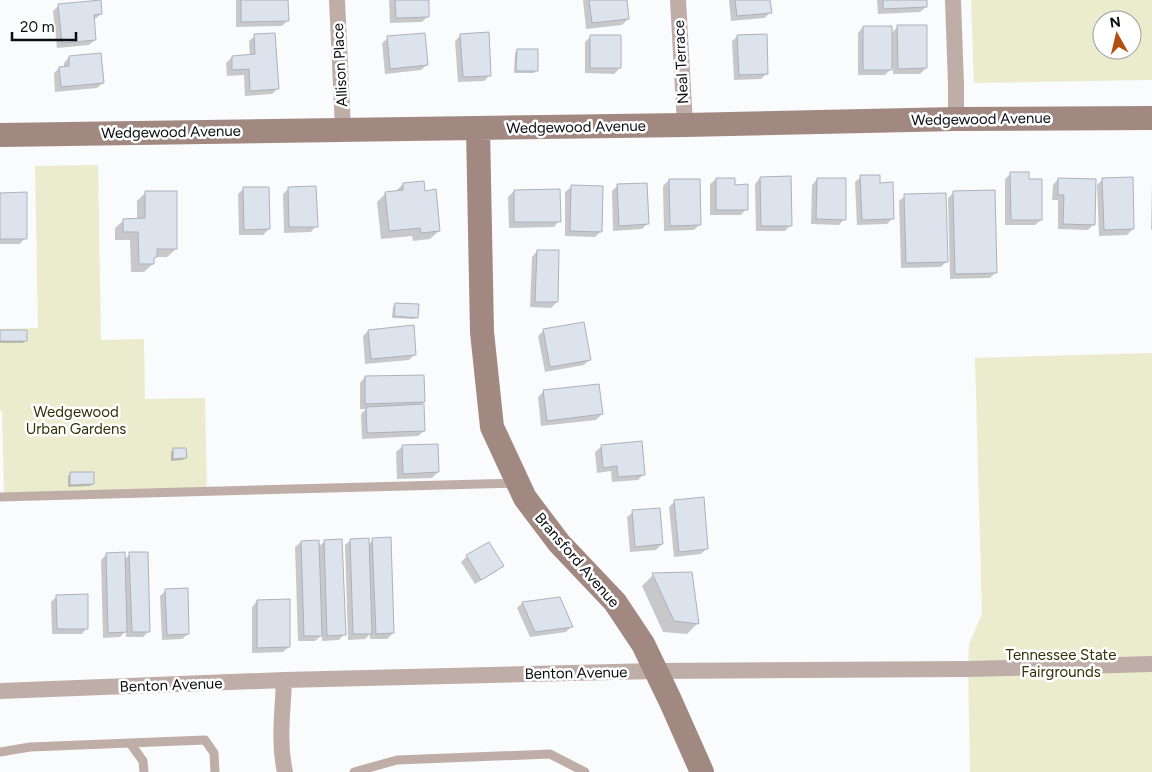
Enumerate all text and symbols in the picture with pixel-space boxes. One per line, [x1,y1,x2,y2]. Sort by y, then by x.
scale bar [12,10,76,42]
north arrow [1092,10,1142,60]
text: N [1109,13,1122,32]
text: 20 m [20,18,54,36]
street label: Neal Terrace [670,20,692,104]
street label: Allison Place [329,23,351,107]
street label: Wedgewood Avenue [911,109,1051,129]
street label: Wedgewood Avenue [506,117,646,137]
street label: Wedgewood Avenue [101,122,241,142]
park label: Wedgewood Urban Gardens [26,403,126,438]
street label: Bransford Avenue [531,509,623,611]
park label: Tennessee State Fairgrounds [1006,646,1116,681]
street label: Benton Avenue [524,663,628,683]
street label: Benton Avenue [119,674,223,696]

